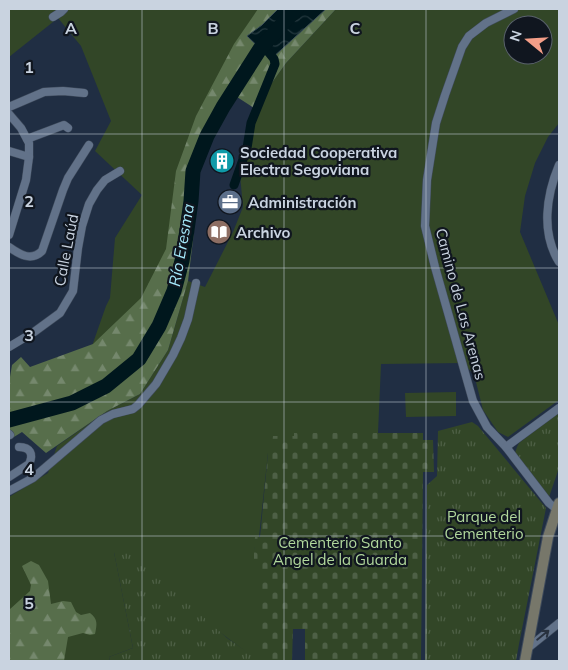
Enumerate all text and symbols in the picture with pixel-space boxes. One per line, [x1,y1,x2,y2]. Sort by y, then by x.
north arrow [503,15,553,65]
text: A [65,18,77,38]
text: B [207,18,219,38]
text: C [350,18,361,38]
text: N [505,28,526,44]
text: 1 [24,57,34,77]
place label: Sociedad Cooperativa Electra Segoviana [240,143,397,179]
building icon: Sociedad Cooperativa Electra Segoviana [209,148,235,174]
office icon: Administración [217,189,243,215]
text: 2 [24,191,34,211]
place label: Administración [248,193,356,212]
water label: Río Eresma [164,202,198,288]
street label: Calle Laúd [50,212,82,288]
library icon: Archivo [206,219,232,245]
place label: Archivo [236,223,291,242]
street label: Camino de Las Arenas [432,226,490,382]
text: 3 [24,325,34,345]
text: 4 [24,459,34,479]
park label: Parque del Cementerio [445,507,523,543]
park label: Cementerio Santo Angel de la Guarda [273,533,407,569]
text: 5 [24,593,34,613]
one-way arrow [537,630,550,641]

